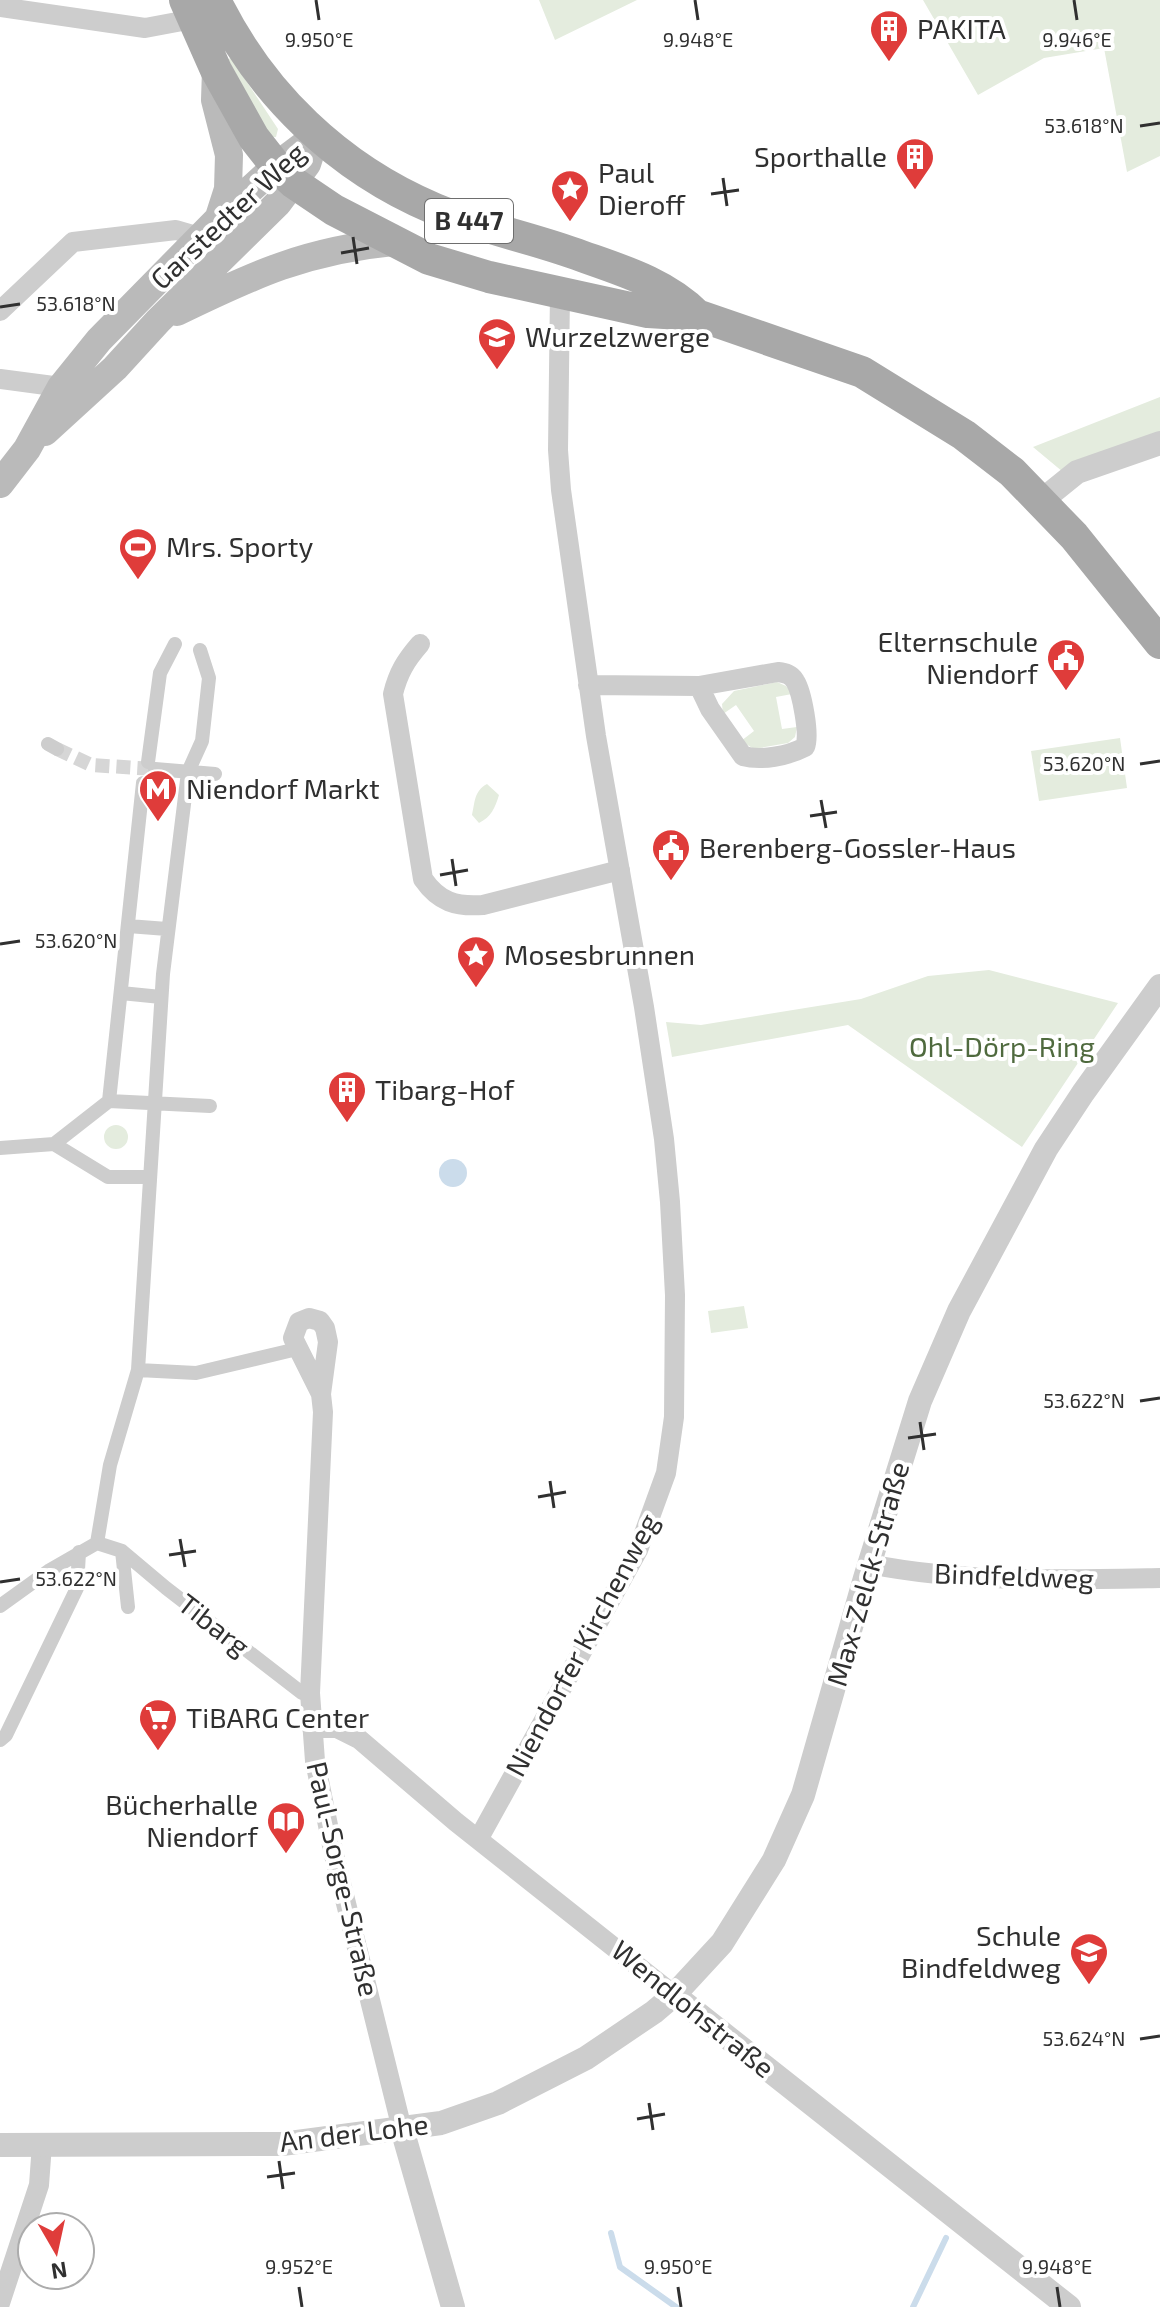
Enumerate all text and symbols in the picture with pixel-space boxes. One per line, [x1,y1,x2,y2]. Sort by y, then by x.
building icon: PAKITA [868,8,910,63]
place label: PAKITA [917,11,1006,45]
text: 9.950°E [285,27,353,51]
text: 9.948°E [663,27,733,51]
text: 9.946°E [1042,27,1112,51]
text: 53.618°N [1044,113,1124,137]
street label: Garstedter Weg [143,135,312,296]
building icon: Sporthalle [894,136,936,191]
place label: Sporthalle [754,139,887,173]
place label: Paul Dieroff [598,155,686,221]
place icon: Paul Dieroff [549,168,591,223]
road number: B 447 [425,199,513,243]
text: 53.618°N [36,291,116,315]
school or university icon: Wurzelzwerge [476,316,518,371]
place label: Wurzelzwerge [525,319,710,353]
sports icon: Mrs. Sporty [117,526,159,581]
place label: Mrs. Sporty [166,529,313,563]
place label: Elternschule Niendorf [878,624,1039,690]
public building icon: Elternschule Niendorf [1045,637,1087,692]
text: 53.620°N [1043,751,1125,775]
metro station icon: Niendorf Markt [137,768,179,823]
place label: Niendorf Markt [186,771,380,805]
public building icon: Berenberg-Gossler-Haus [650,827,692,882]
place label: Berenberg-Gossler-Haus [699,830,1016,864]
text: 53.620°N [35,928,117,952]
place icon: Mosesbrunnen [455,934,497,989]
place label: Mosesbrunnen [504,937,695,971]
park label: Ohl-Dörp-Ring [909,1029,1095,1063]
building icon: Tibarg-Hof [326,1069,368,1124]
place label: Tibarg-Hof [375,1072,515,1106]
text: 53.622°N [1043,1388,1125,1412]
street label: Max-Zelck-Straße [819,1457,915,1690]
street label: Niendorfer Kirchenweg [497,1507,665,1782]
street label: Bindfeldweg [933,1555,1095,1595]
text: 53.622°N [35,1566,117,1590]
street label: Tibarg [172,1586,257,1663]
supermarket icon: TiBARG Center [137,1697,179,1752]
place label: TiBARG Center [186,1700,369,1734]
street label: Paul-Sorge-Straße [300,1758,388,2000]
place label: Bücherhalle Niendorf [105,1787,259,1853]
library icon: Bücherhalle Niendorf [265,1800,307,1855]
place label: Schule Bindfeldweg [901,1918,1061,1984]
school or university icon: Schule Bindfeldweg [1068,1931,1110,1986]
street label: Wendlohstraße [605,1932,782,2084]
text: 53.624°N [1043,2026,1125,2050]
street label: An der Lohe [278,2106,430,2158]
north arrow [16,2211,96,2291]
text: 9.952°E [265,2254,333,2278]
text: 9.950°E [644,2254,712,2278]
text: 9.948°E [1022,2254,1092,2278]
text: N [49,2258,69,2286]

